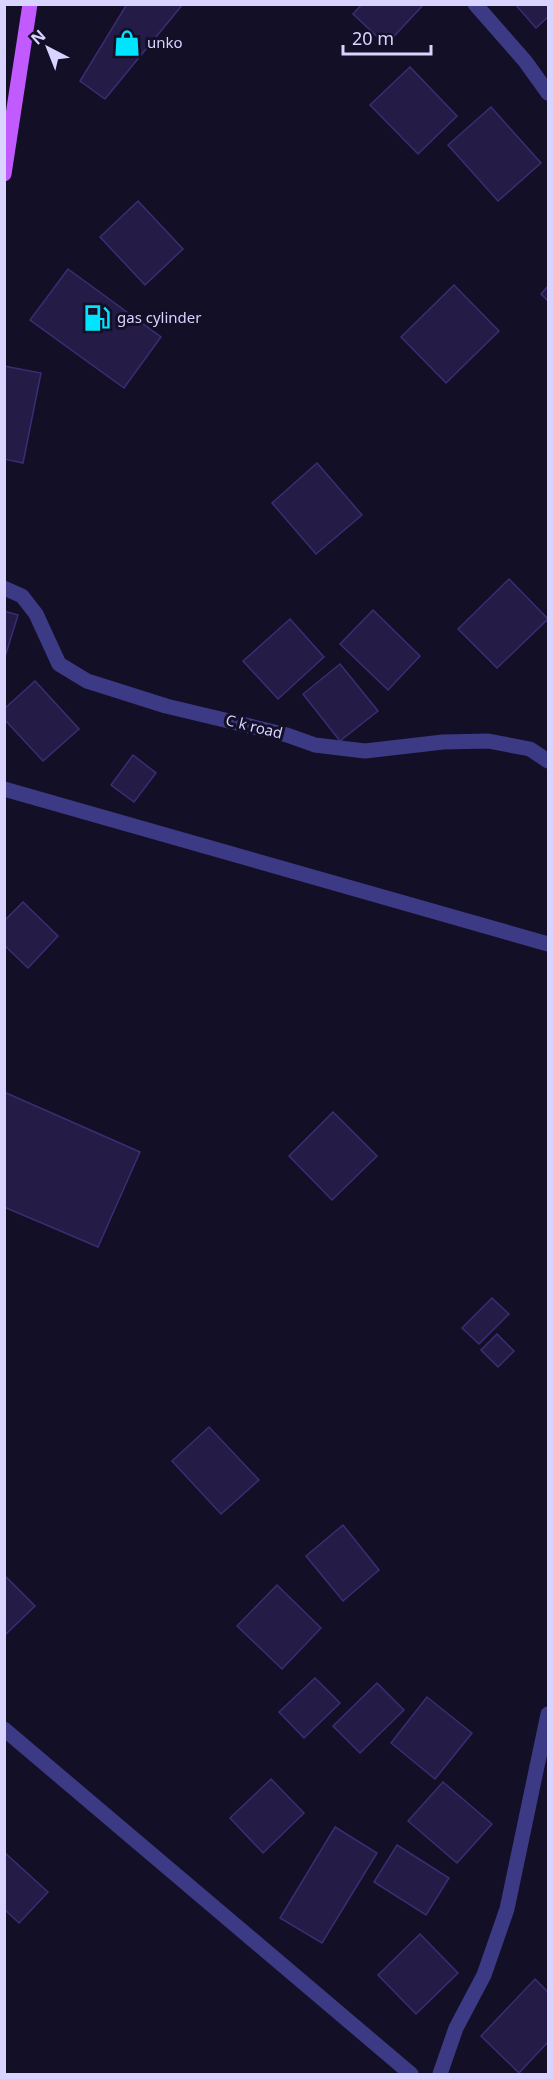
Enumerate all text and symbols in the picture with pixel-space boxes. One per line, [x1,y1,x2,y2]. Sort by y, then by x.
north arrow [18,18,78,78]
scale bar [343,18,432,56]
text: N [26,24,50,49]
text: 20 m [352,26,394,50]
shop icon: unko [112,28,142,58]
place label: unko [147,32,183,52]
fuel station icon: gas cylinder [82,303,112,333]
place label: gas cylinder [117,307,201,327]
street label: C k road [224,709,285,743]

